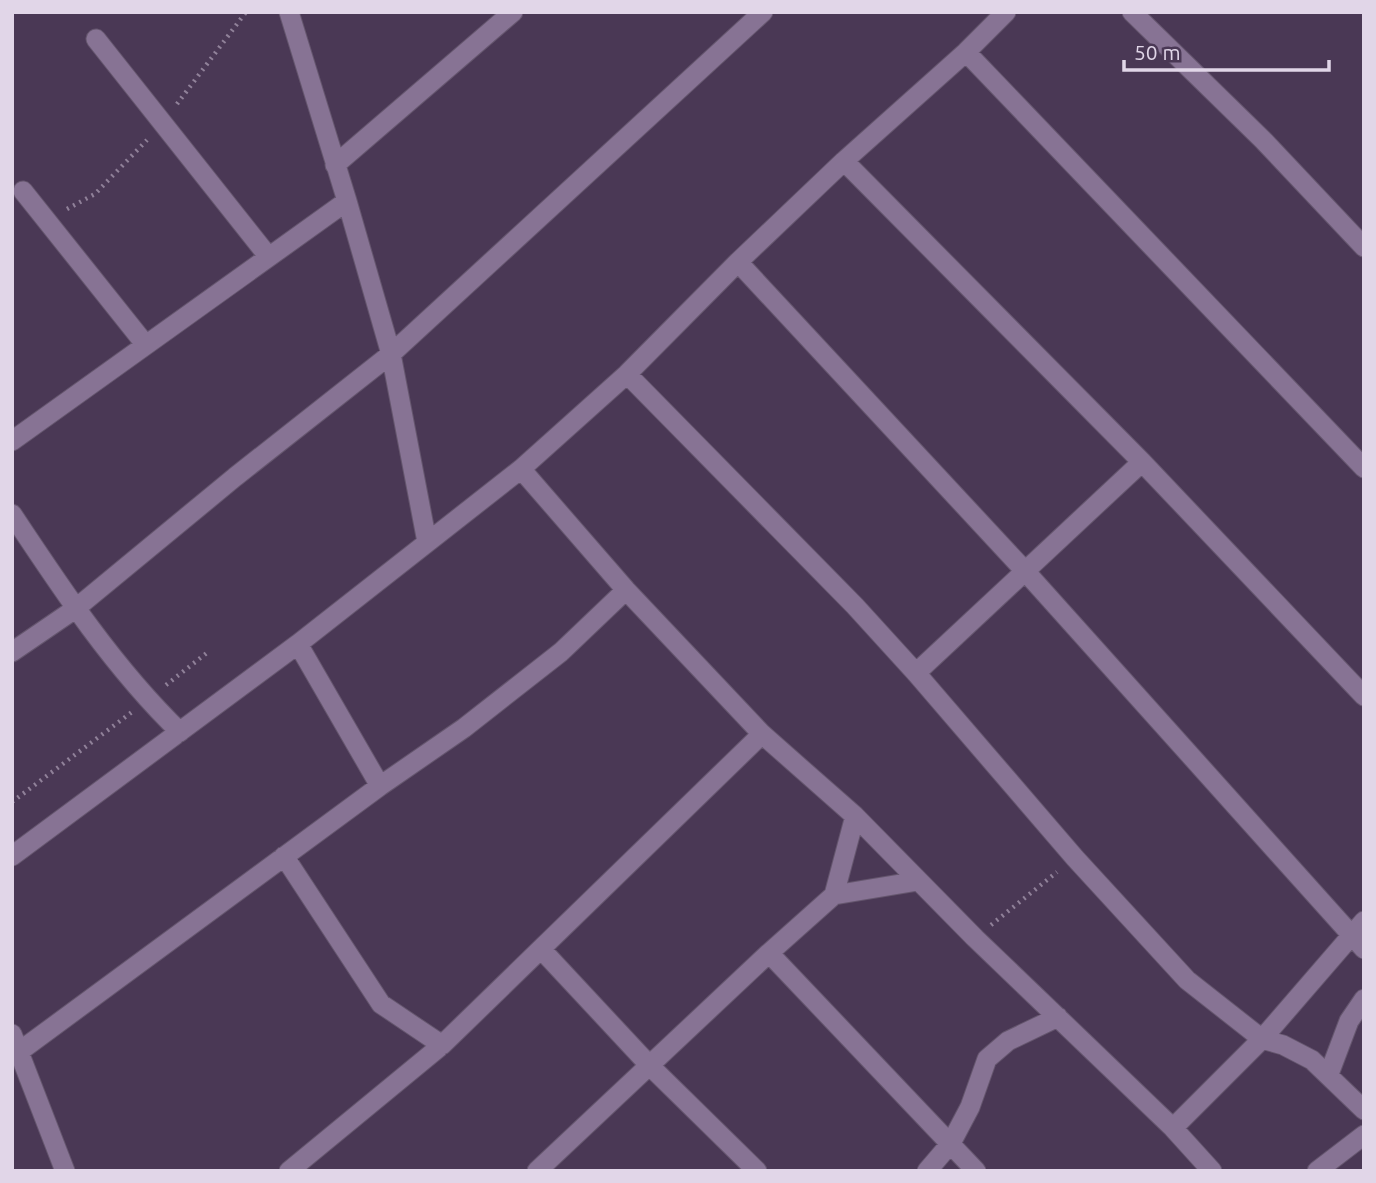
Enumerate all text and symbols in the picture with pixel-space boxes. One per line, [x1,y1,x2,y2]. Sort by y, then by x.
scale bar [1124,28,1329,72]
text: 50 m [1134,40,1181,64]

